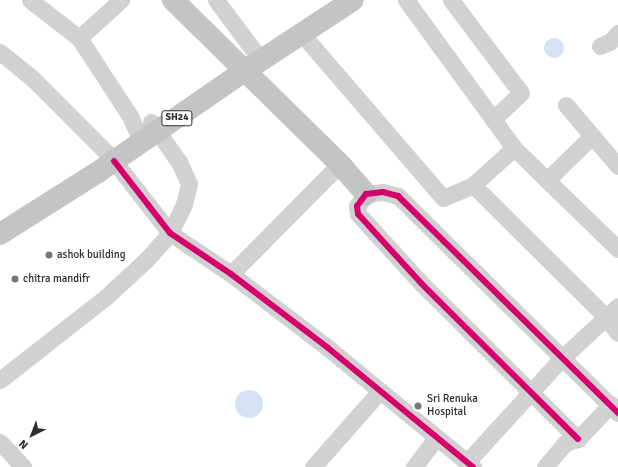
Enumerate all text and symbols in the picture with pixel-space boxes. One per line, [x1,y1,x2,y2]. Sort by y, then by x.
road number: SH24 [161,110,193,126]
place label: ashok building [57,248,126,262]
marker: ashok building [44,250,54,260]
place label: chitra mandifr [23,272,90,286]
marker: chitra mandifr [10,274,20,284]
place label: Sri Renuka Hospital [427,393,478,419]
marker: Sri Renuka Hospital [412,400,424,412]
north arrow [12,415,52,455]
text: N [16,437,31,452]

